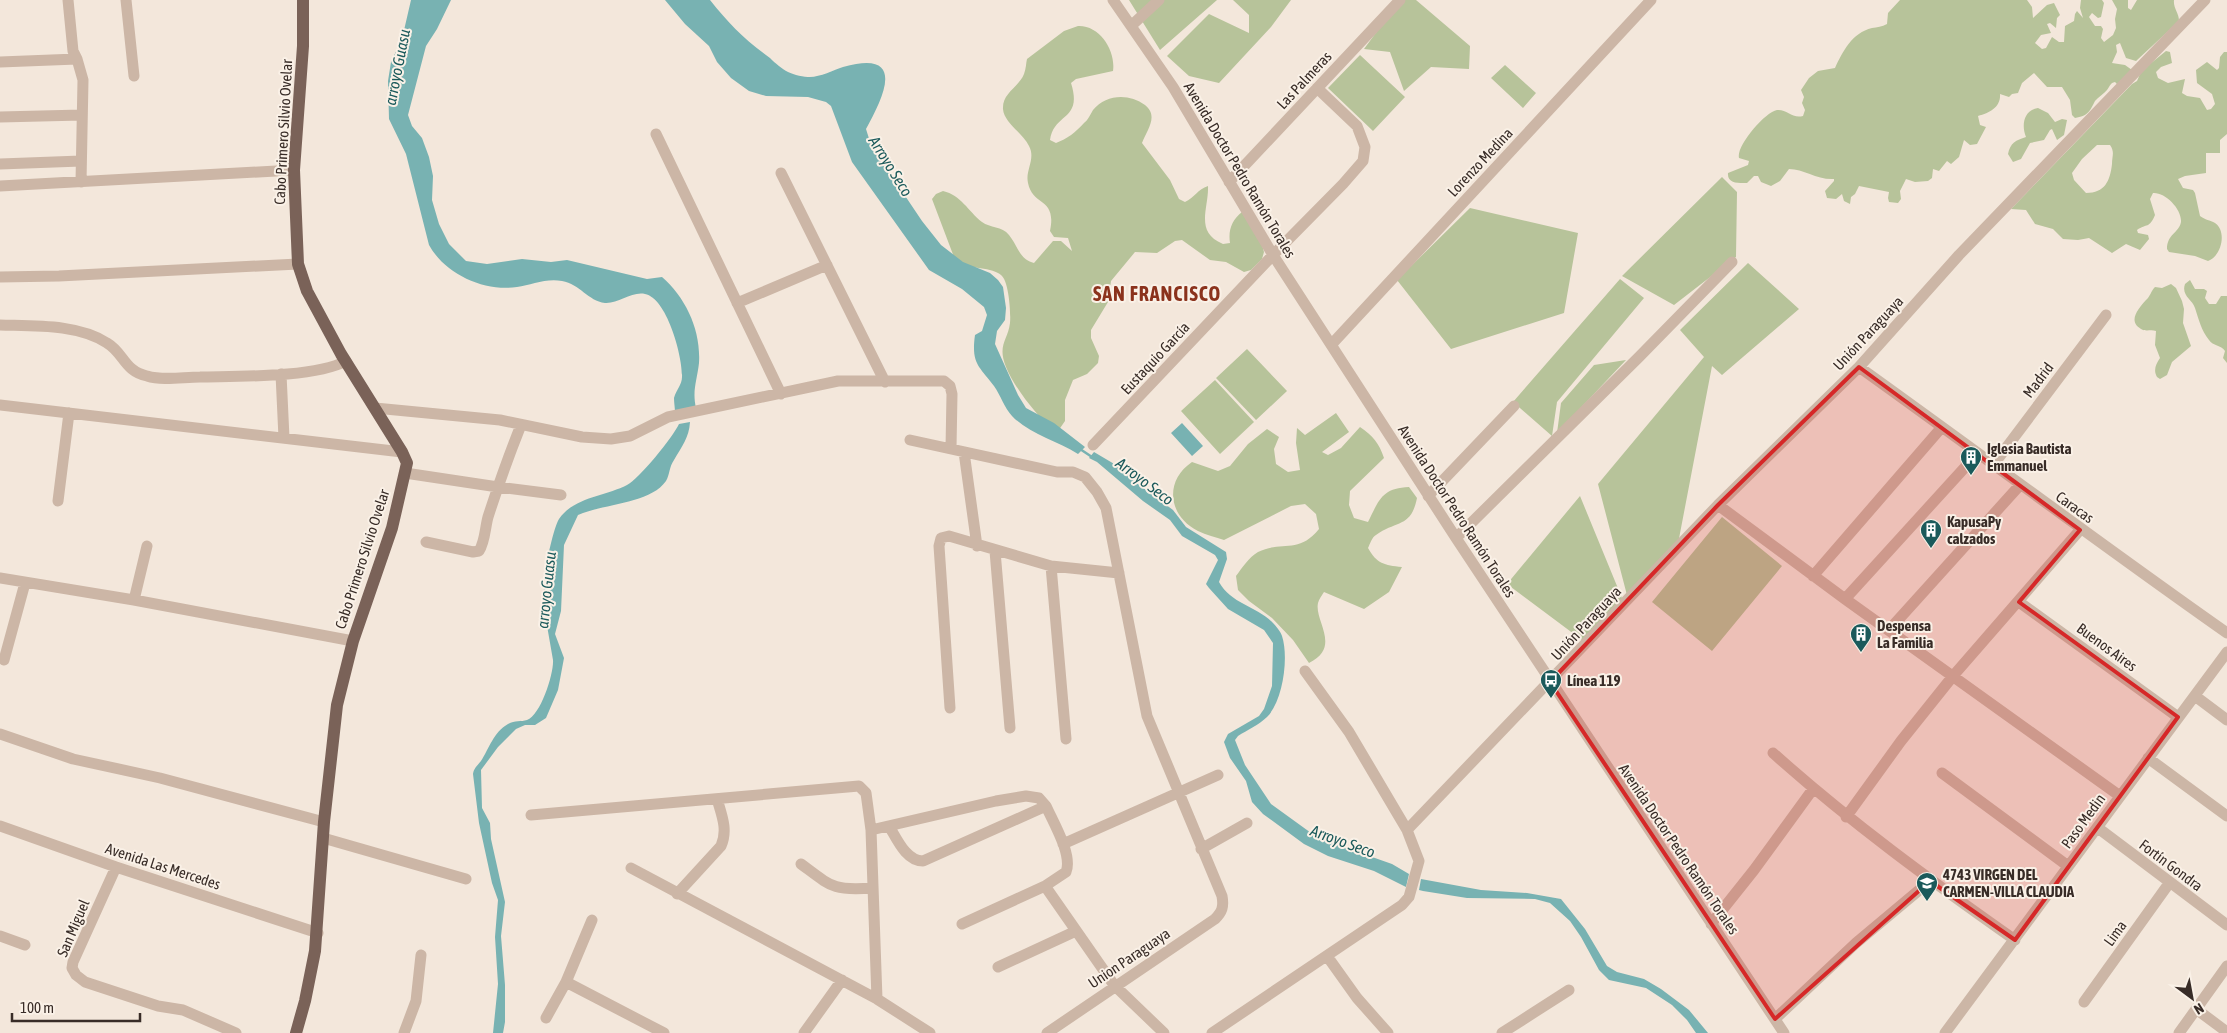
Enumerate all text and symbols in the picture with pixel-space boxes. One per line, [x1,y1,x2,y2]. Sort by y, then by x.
water label: arroyo Guasu [381,27,414,107]
street label: Las Palmeras [1273,48,1335,112]
street label: Cabo Primero Silvio Ovelar [271,58,295,205]
street label: Avenida Doctor Pedro Ramón Torales [1181,79,1299,261]
street label: Lorenzo Medina [1444,124,1516,200]
water label: Arroyo Seco [864,132,916,200]
district label: SAN FRANCISCO [1093,282,1221,305]
street label: Unión Paraguaya [1829,293,1907,373]
street label: Eustaquio García [1117,318,1193,398]
street label: Madrid [2019,359,2057,401]
street label: Avenida Doctor Pedro Ramón Torales [1395,422,1519,600]
place label: Iglesia Bautista Emmanuel [1987,440,2071,474]
building icon: Iglesia Bautista Emmanuel [1959,445,1983,476]
water label: Arroyo Seco [1111,453,1177,509]
street label: Cabo Primero Silvio Ovelar [331,487,393,631]
street label: Caracas [2053,488,2097,526]
place label: KapusaPy calzados [1947,513,2002,547]
building icon: KapusaPy calzados [1919,518,1943,549]
water label: arroyo Guasu [533,551,560,629]
street label: Unión Paraguaya [1547,583,1625,663]
place label: Despensa La Familia [1877,617,1933,651]
street label: Buenos Aires [2074,620,2140,674]
building icon: Despensa La Familia [1849,622,1873,653]
bus stop icon: Línea 119 [1539,668,1563,699]
place label: Línea 119 [1567,672,1621,689]
street label: Avenida Doctor Pedro Ramón Torales [1616,761,1742,937]
street label: Paso Medin [2058,791,2108,851]
water label: Arroyo Seco [1307,821,1378,862]
street label: Fortín Gondra [2136,836,2206,894]
street label: Avenida Las Mercedes [103,839,223,893]
place label: 4743 VIRGEN DEL CARMEN-VILLA CLAUDIA [1942,866,2075,900]
school or university icon: 4743 VIRGEN DEL CARMEN-VILLA CLAUDIA [1915,871,1939,902]
street label: San Miguel [53,897,93,959]
street label: Lima [2100,917,2130,949]
street label: Union Paraguaya [1085,924,1173,992]
north arrow [2167,973,2217,1023]
scale bar [12,990,140,1022]
text: 100 m [20,999,54,1016]
text: N [2191,1000,2207,1018]

